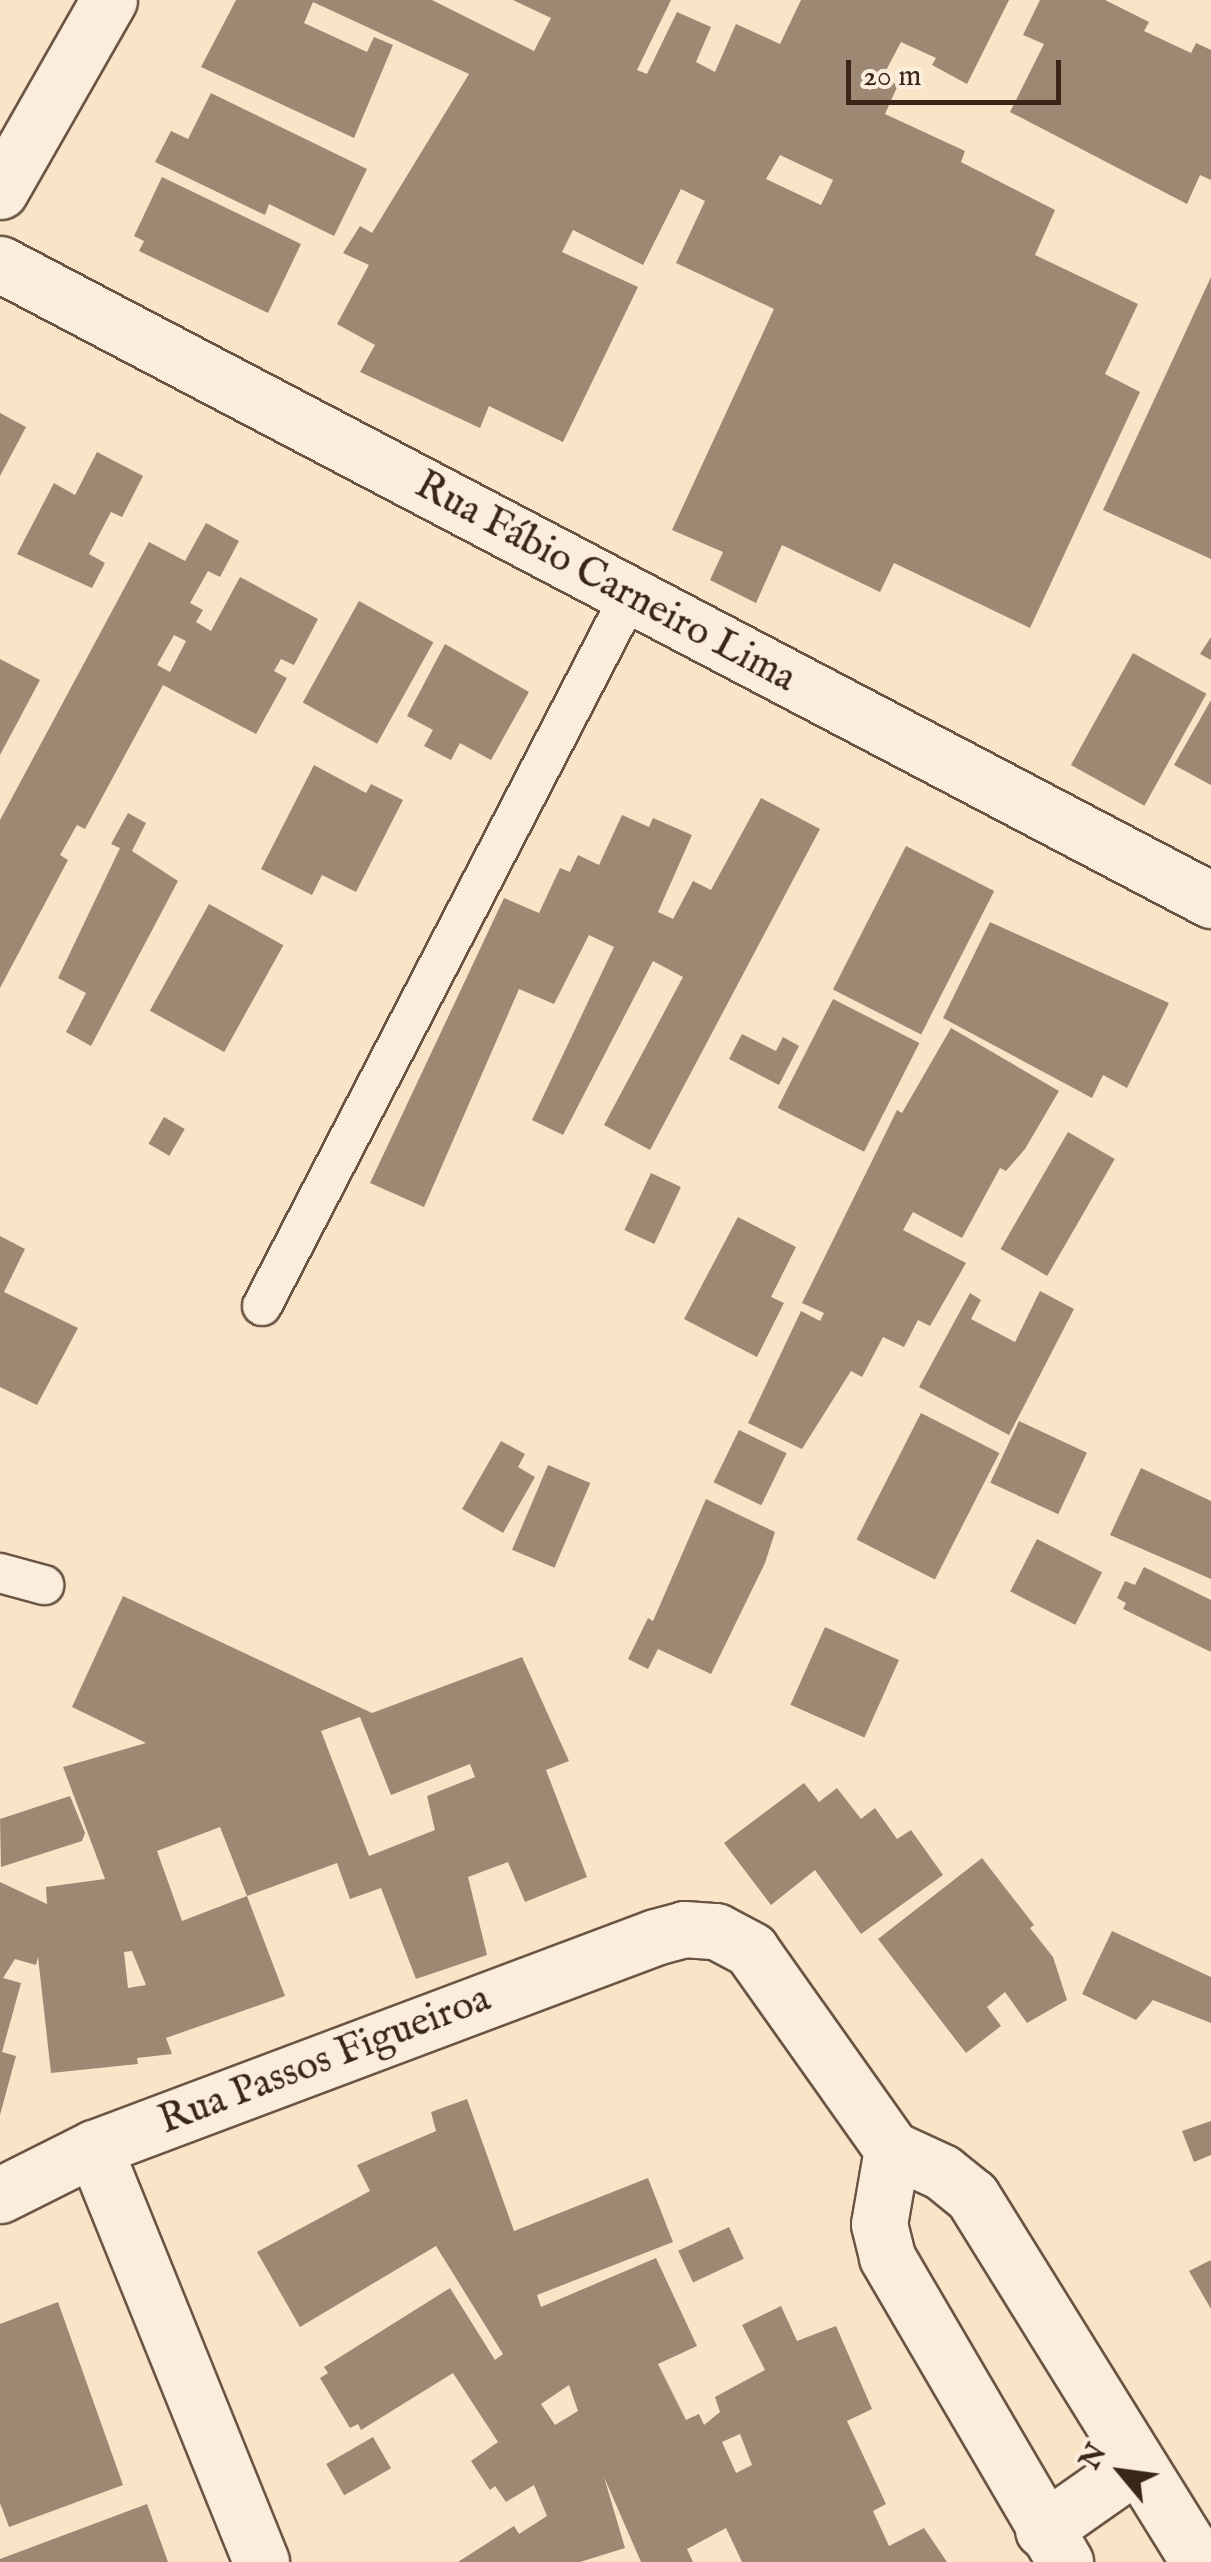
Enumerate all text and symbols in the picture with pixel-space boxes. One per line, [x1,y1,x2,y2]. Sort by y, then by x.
scale bar [851,40,1066,102]
text: 20 m [863,58,922,96]
street label: Rua Fábio Carneiro Lima [406,462,804,704]
street label: Rua Passos Figueiroa [153,1976,497,2146]
north arrow [1071,2422,1171,2522]
text: N [1073,2438,1116,2476]

